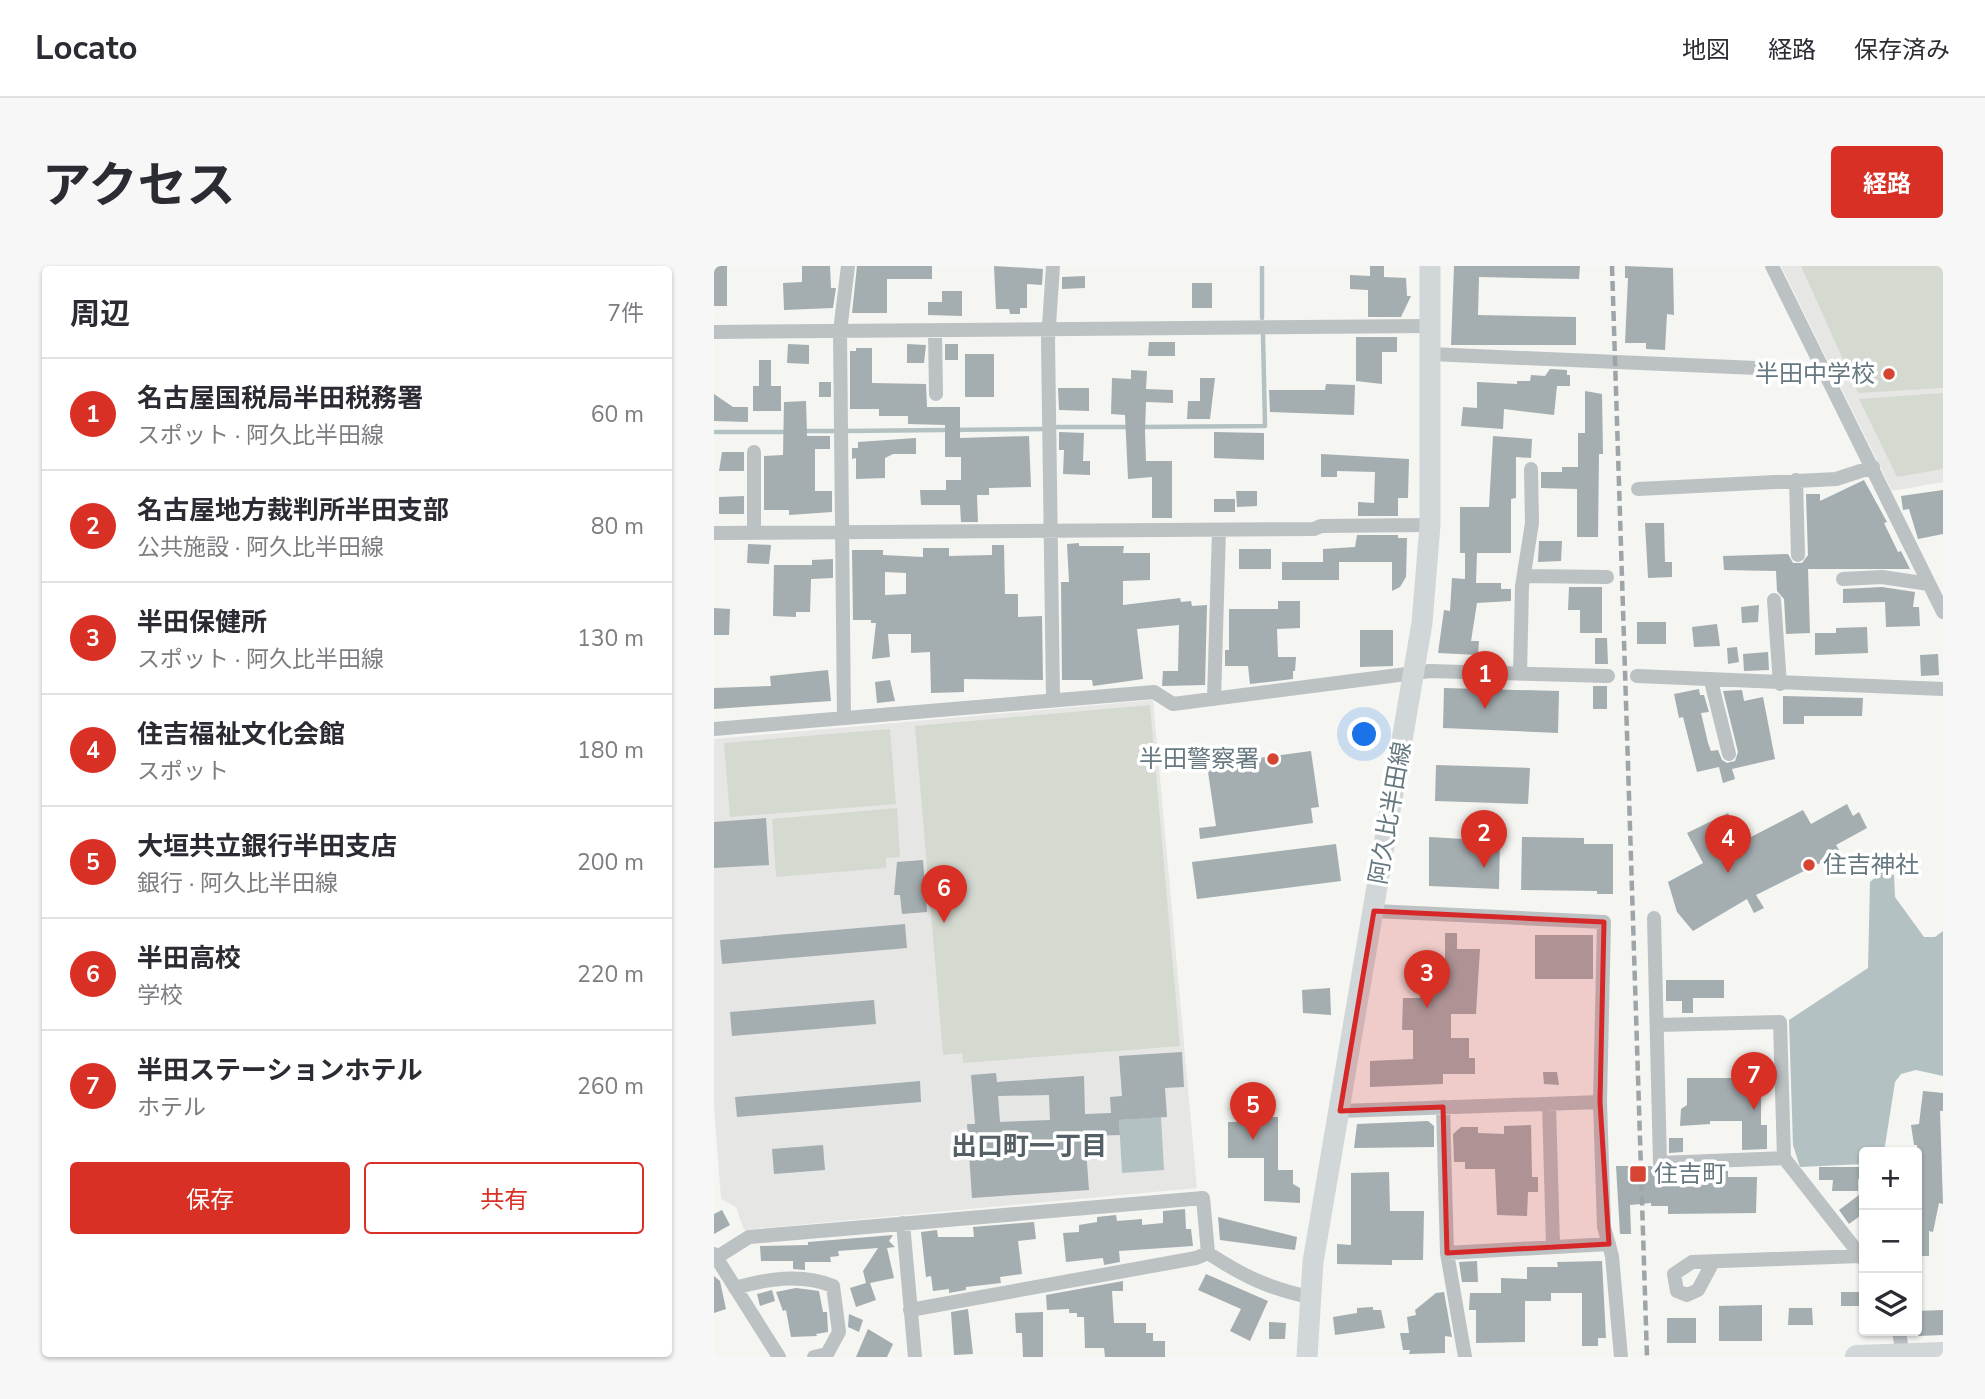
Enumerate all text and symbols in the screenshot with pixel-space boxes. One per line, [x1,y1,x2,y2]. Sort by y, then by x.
text: Locato [35,26,137,71]
text: 地図 [1682,34,1730,66]
text: 経路 [1768,34,1816,66]
text: 保存済み [1854,34,1950,66]
button: 経路 [1831,146,1943,218]
text: アクセス [42,152,236,219]
text: 周辺 [70,294,130,335]
text: 7件 [607,298,644,329]
place label: 半田中学校 [1755,358,1875,390]
marker: 半田中学校 [1881,366,1897,382]
text: 名古屋国税局半田税務署 [137,381,423,416]
text: 1 [86,399,100,430]
text: 60 m [591,399,644,430]
text: スポット · 阿久比半田線 [137,420,384,451]
text: 名古屋地方裁判所半田支部 [137,493,449,528]
text: 2 [86,511,100,542]
text: 80 m [591,511,644,542]
text: 公共施設 · 阿久比半田線 [137,532,384,563]
text: 半田保健所 [137,605,267,640]
text: 3 [86,623,100,654]
text: 130 m [577,623,644,654]
text: スポット · 阿久比半田線 [137,644,384,675]
pin: 1 [1462,651,1508,709]
text: 住吉福祉文化会館 [137,717,345,752]
your location [1347,717,1381,751]
text: 4 [86,735,100,766]
text: 180 m [577,735,644,766]
street label: 阿久比半田線 [1362,739,1418,887]
place label: 半田警察署 [1139,743,1259,775]
marker: 半田警察署 [1265,751,1281,767]
text: スポット [137,756,229,787]
pin: 2 [1461,810,1507,868]
pin: 4 [1705,815,1751,873]
text: 大垣共立銀行半田支店 [137,829,397,864]
text: 5 [86,847,100,878]
text: 200 m [577,847,644,878]
place label: 住吉神社 [1823,849,1919,881]
marker: 住吉神社 [1801,857,1817,873]
pin: 6 [921,865,967,923]
text: 銀行 · 阿久比半田線 [137,868,338,899]
text: 半田高校 [137,941,241,976]
pin: 3 [1404,950,1450,1008]
text: 6 [86,959,100,990]
text: 220 m [577,959,644,990]
text: 学校 [137,980,183,1011]
pin: 7 [1731,1052,1777,1110]
text: 半田ステーションホテル [137,1053,422,1088]
text: 7 [86,1071,100,1102]
text: 260 m [577,1071,644,1102]
pin: 5 [1230,1082,1276,1140]
text: ホテル [137,1092,206,1123]
district label: 出口町一丁目 [951,1129,1107,1164]
map controls [1859,1147,1922,1336]
button: + [1859,1147,1922,1210]
place label: 住吉町 [1654,1158,1726,1190]
button: 保存 [70,1162,350,1234]
button: 共有 [364,1162,644,1234]
marker: 住吉町 [1628,1164,1648,1184]
button: − [1859,1210,1922,1273]
button: layers [1859,1273,1922,1336]

